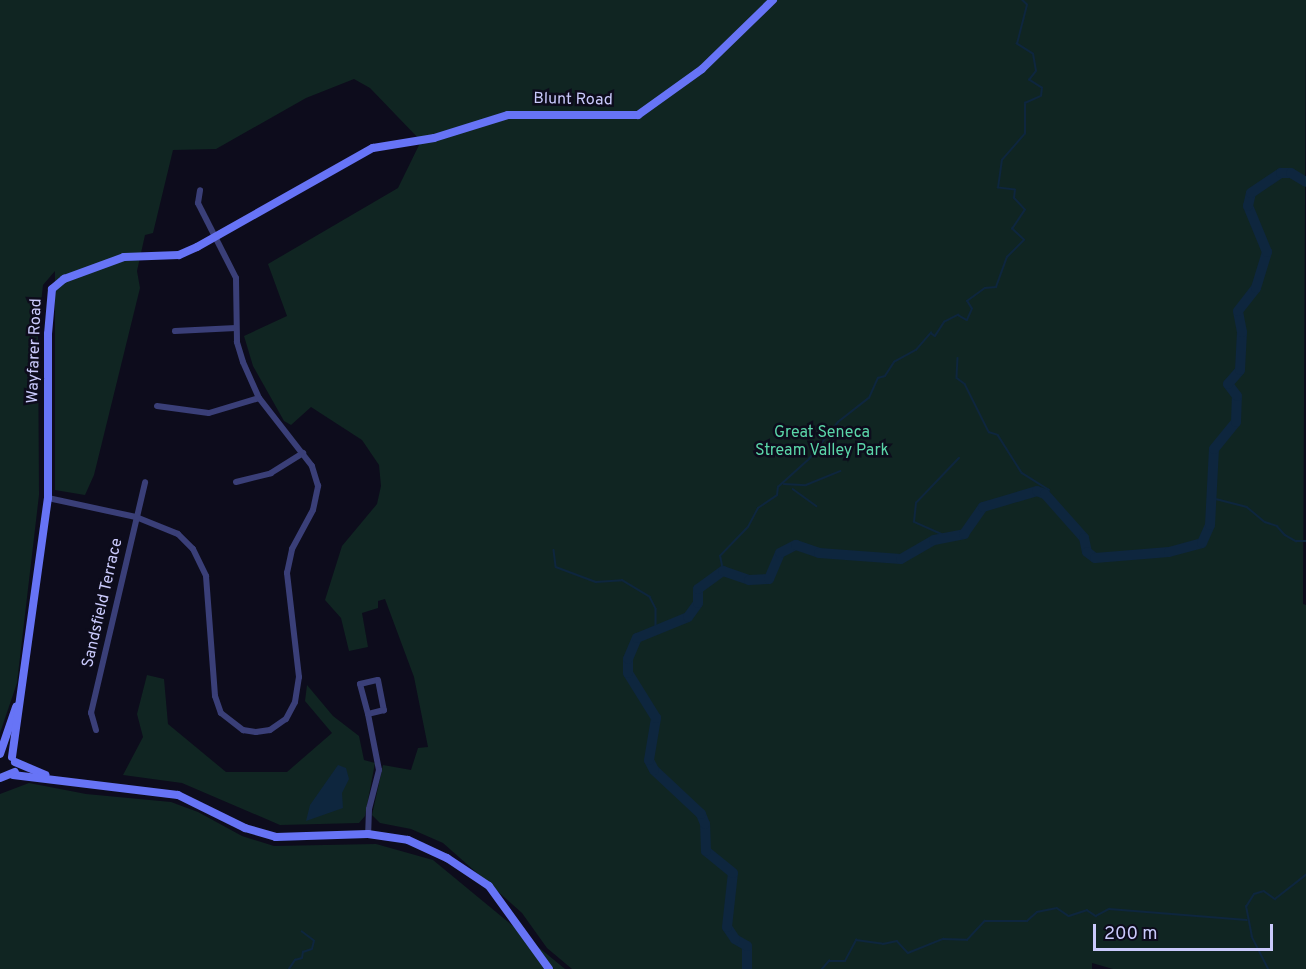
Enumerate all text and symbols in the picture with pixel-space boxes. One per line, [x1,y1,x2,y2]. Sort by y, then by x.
street label: Blunt Road [533,90,613,110]
street label: Wayfarer Road [24,298,46,404]
park label: Great Seneca Stream Valley Park [755,423,889,461]
street label: Sandsfield Terrace [79,536,127,670]
scale bar [1096,912,1276,950]
text: 200 m [1104,923,1157,946]

